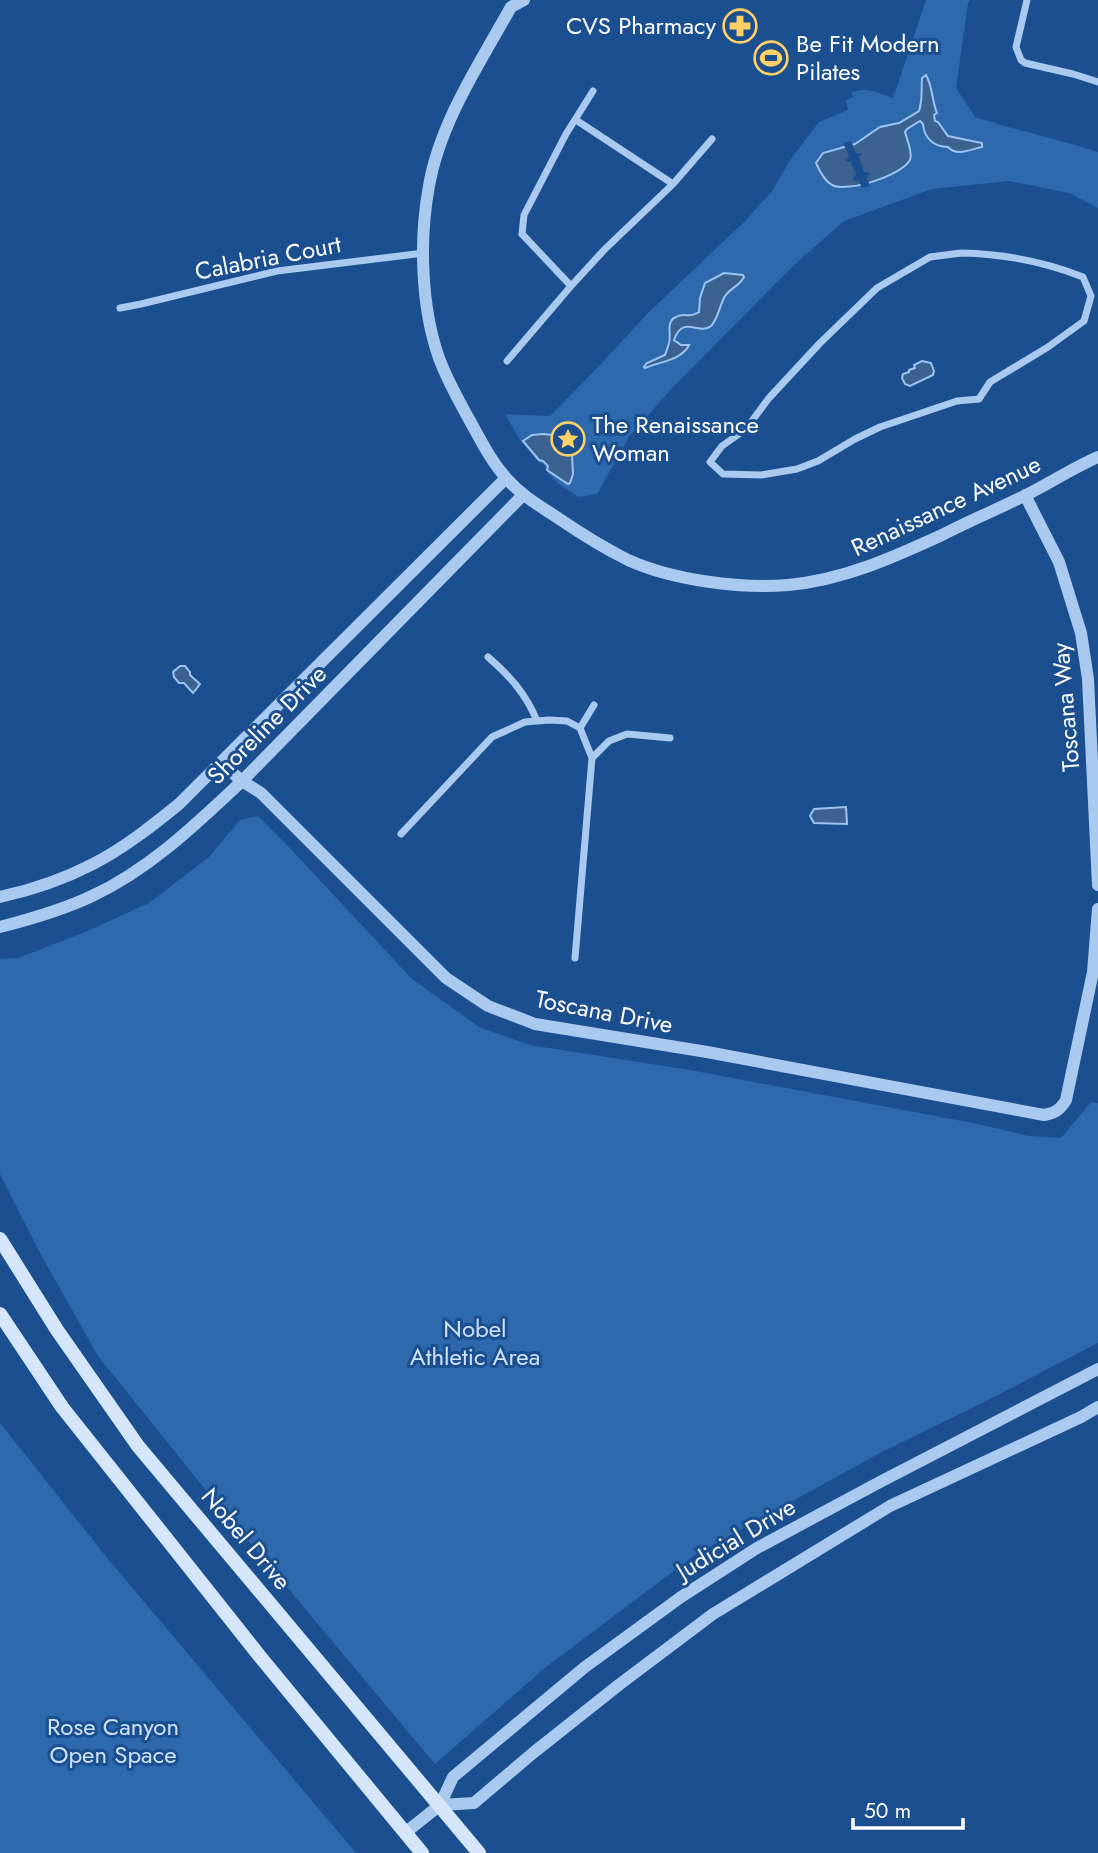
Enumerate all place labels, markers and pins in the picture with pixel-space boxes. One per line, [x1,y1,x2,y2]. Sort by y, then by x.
pharmacy icon: CVS Pharmacy [721,7,759,45]
place label: CVS Pharmacy [566,8,716,43]
place label: Be Fit Modern Pilates [796,26,940,89]
sports icon: Be Fit Modern Pilates [752,39,790,77]
place label: The Renaissance Woman [592,407,759,470]
place icon: The Renaissance Woman [549,420,587,458]

